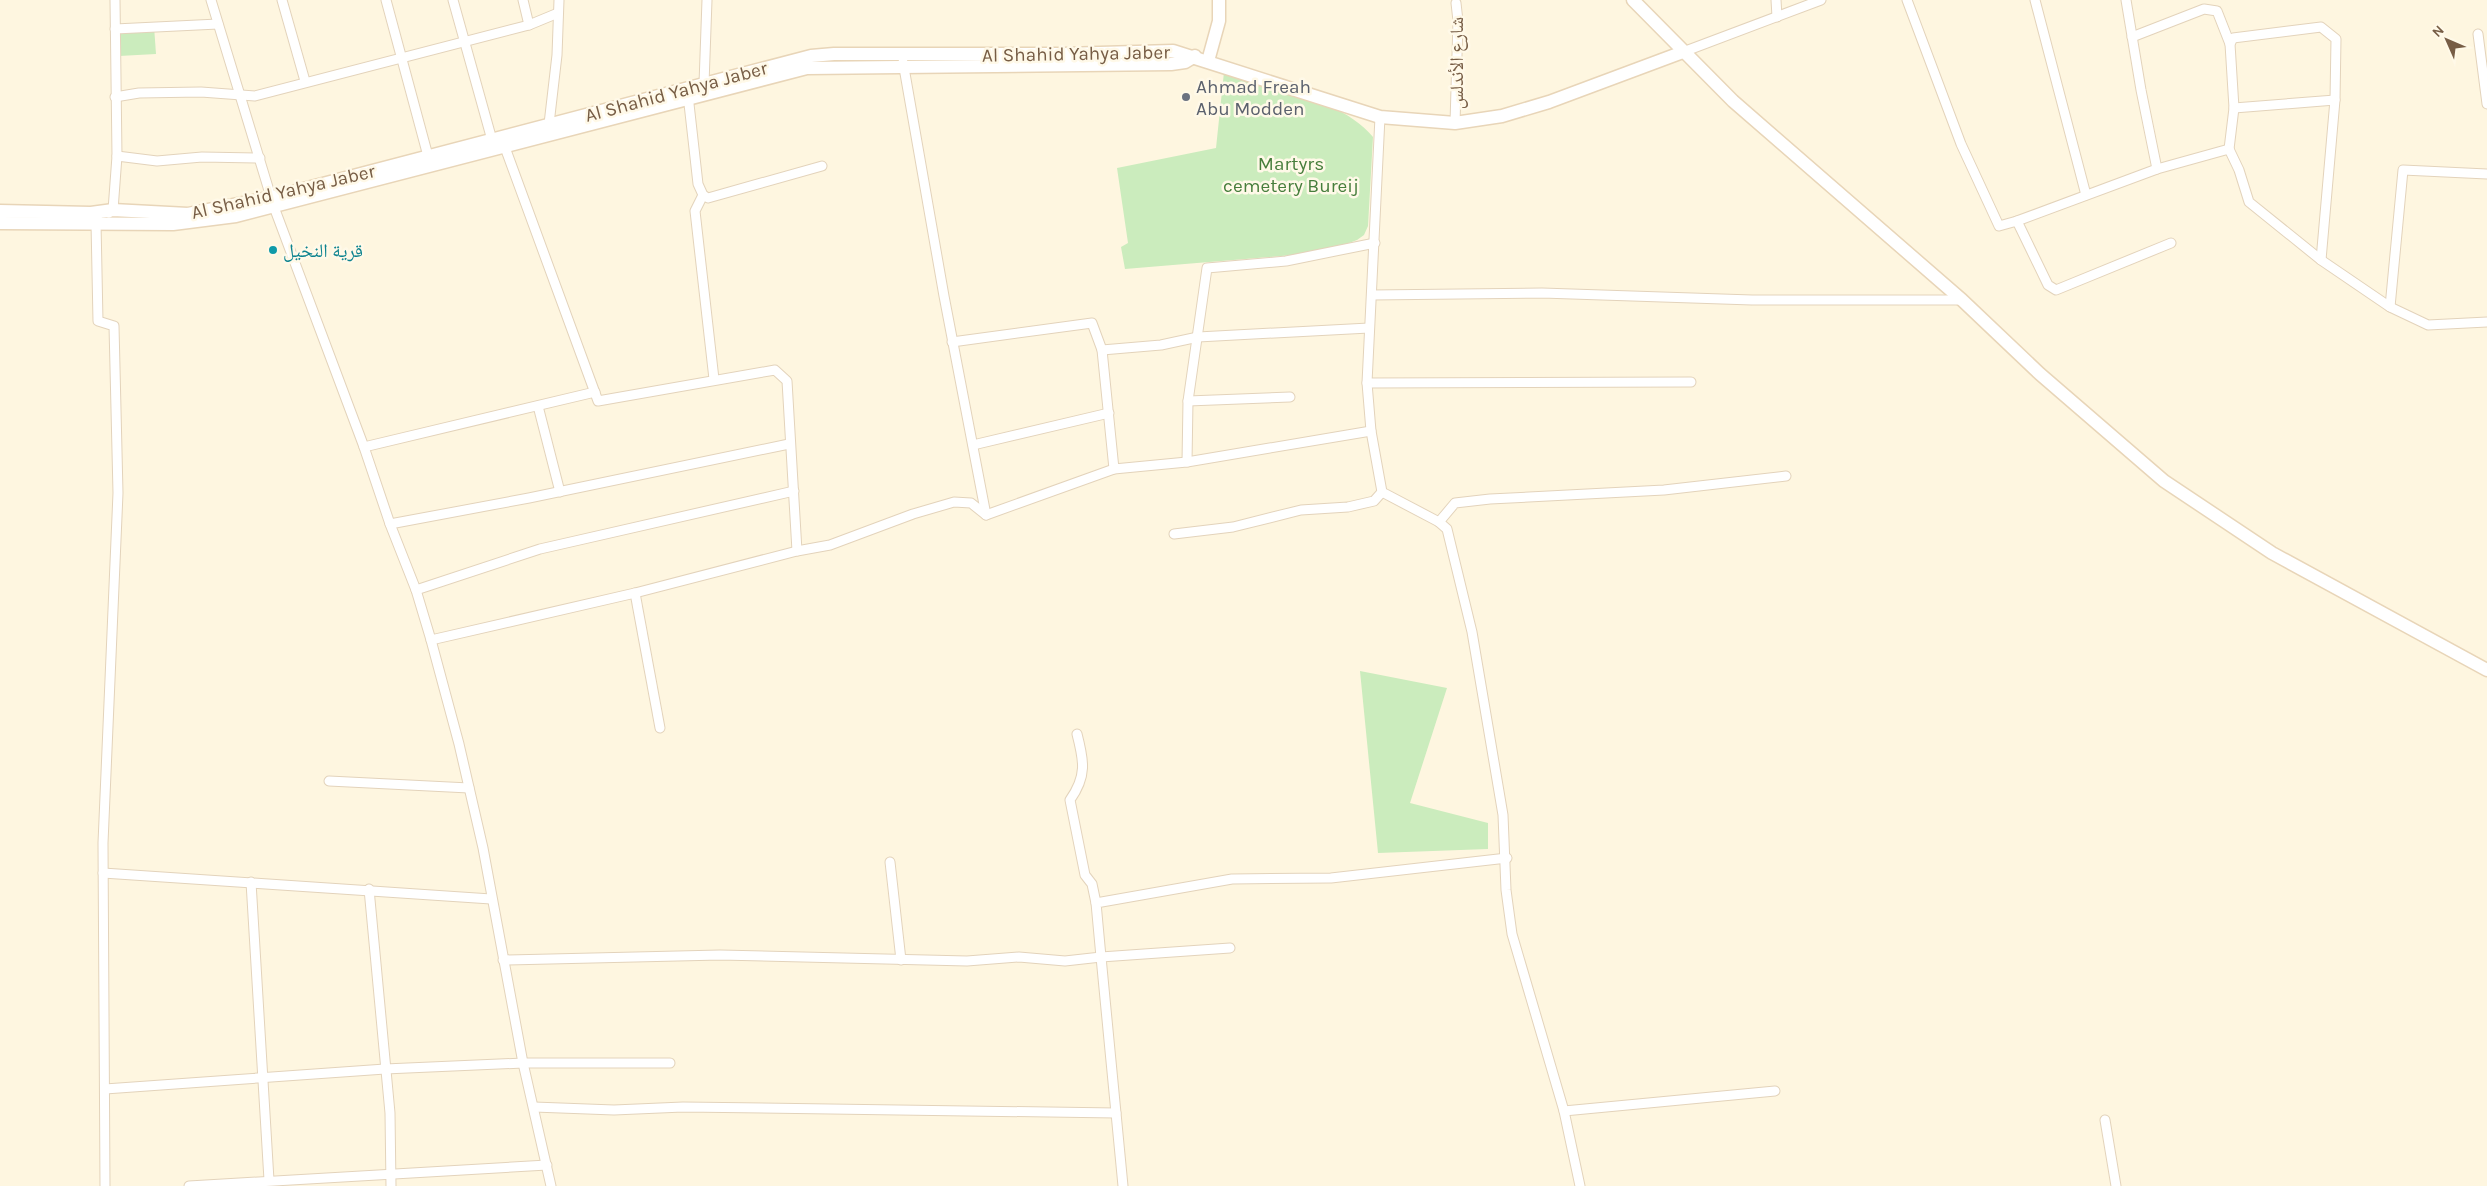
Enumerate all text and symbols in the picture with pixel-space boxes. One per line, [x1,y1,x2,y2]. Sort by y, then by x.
north arrow [2422,15,2472,65]
street label: شارع الأندلس [1446,17,1468,109]
text: N [2429,22,2448,41]
street label: Al Shahid Yahya Jaber [982,41,1170,67]
street label: Al Shahid Yahya Jaber [583,57,770,127]
place label: Ahmad Freah Abu Modden [1196,76,1311,120]
marker: Ahmad Freah Abu Modden [1180,91,1192,103]
park label: Martyrs cemetery Bureij [1223,153,1359,197]
street label: Al Shahid Yahya Jaber [189,160,377,224]
place label: قرية النخيل [283,240,363,262]
marker: قرية النخيل [267,244,279,256]

